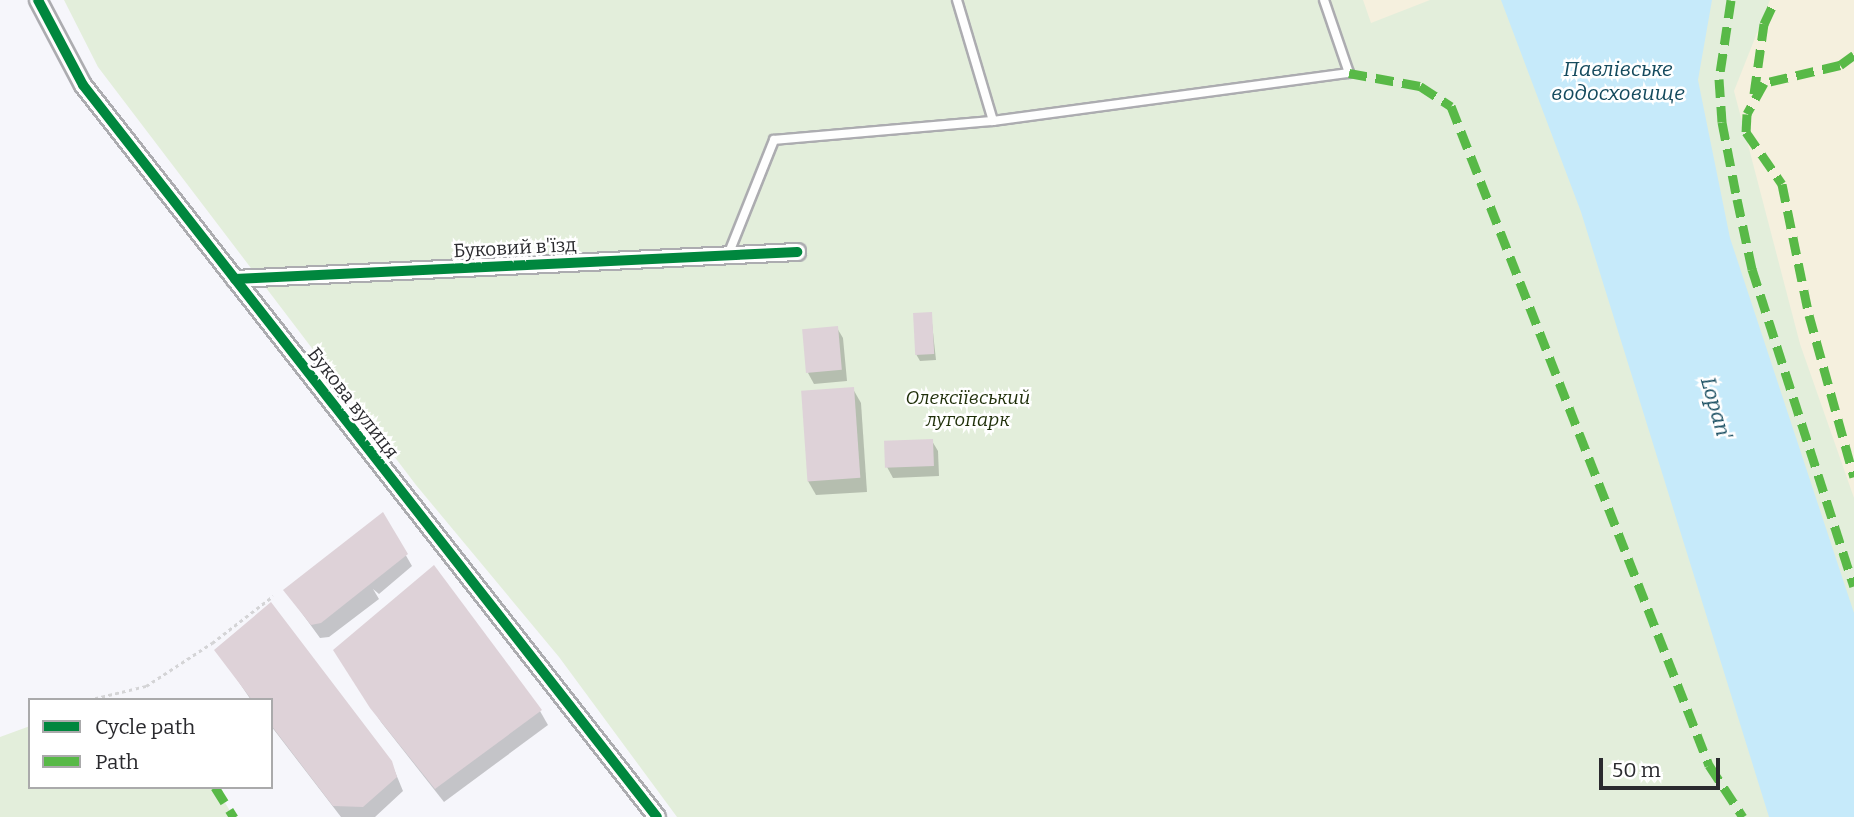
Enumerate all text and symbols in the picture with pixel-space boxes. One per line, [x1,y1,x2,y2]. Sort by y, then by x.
water label: Павлівське водосховище [1551,56,1685,106]
street label: Буковий в'їзд [453,233,577,263]
street label: Букова вулиця [303,343,403,463]
water label: Lopan' [1695,374,1737,442]
park label: Олексіївський лугопарк [906,387,1030,431]
legend [28,698,273,789]
text: Cycle path [95,714,195,740]
scale bar [1602,744,1723,788]
text: Path [95,749,139,775]
text: 50 m [1612,757,1661,783]

